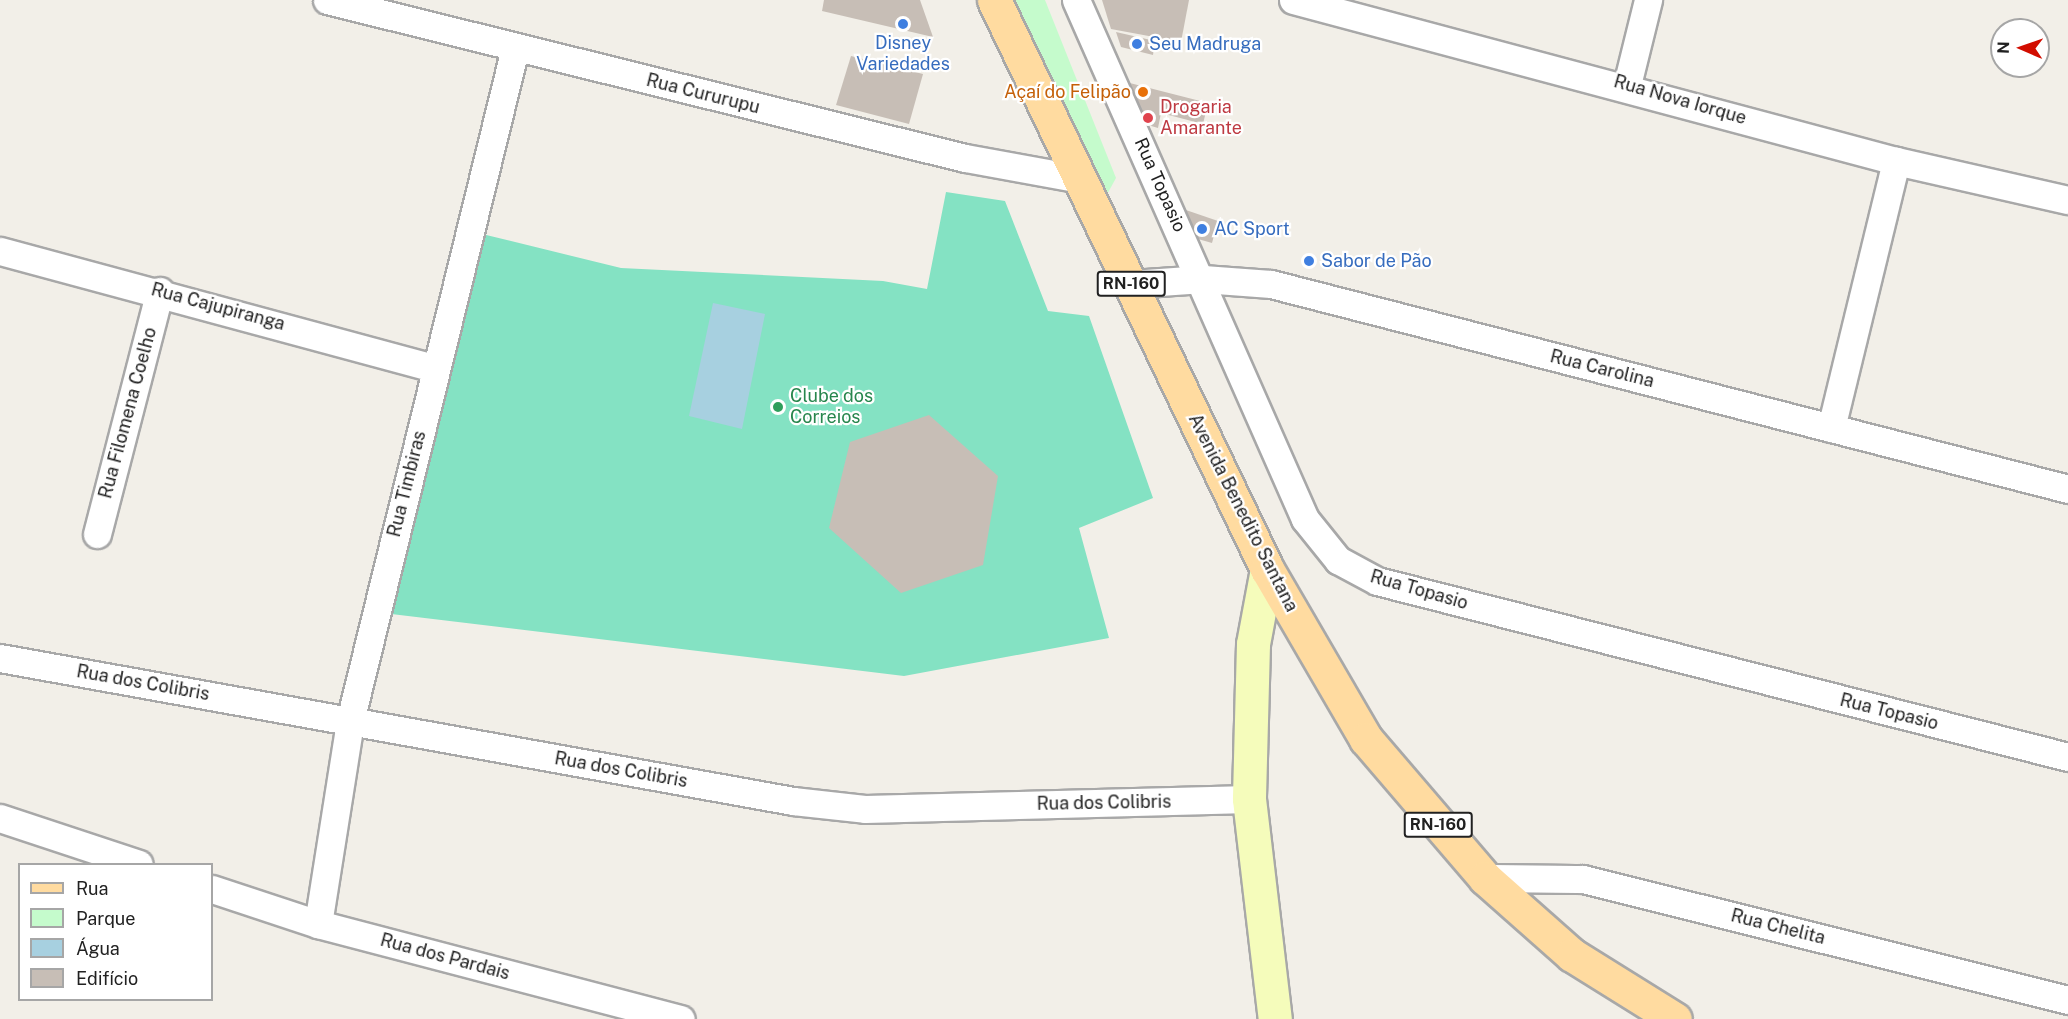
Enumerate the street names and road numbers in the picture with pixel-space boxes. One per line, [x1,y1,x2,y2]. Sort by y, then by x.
street label: Rua Cururupu [644,69,762,119]
street label: Rua Nova Iorque [1611,71,1749,129]
street label: Rua Topasio [1130,135,1190,235]
road number: RN-160 [1096,271,1166,297]
street label: Rua Cajupiranga [149,279,287,335]
street label: Rua Filomena Coelho [95,325,161,501]
street label: Rua Carolina [1548,346,1656,392]
street label: Avenida Benedito Santana [1184,410,1302,616]
street label: Rua Timbiras [383,429,431,539]
street label: Rua Topasio [1368,566,1470,614]
street label: Rua dos Colibris [75,661,211,705]
street label: Rua Topasio [1838,689,1940,735]
street label: Rua dos Colibris [553,748,689,792]
street label: Rua dos Colibris [1036,791,1172,815]
road number: RN-160 [1404,812,1472,838]
street label: Rua Chelita [1729,905,1827,949]
street label: Rua dos Pardais [378,929,512,985]

